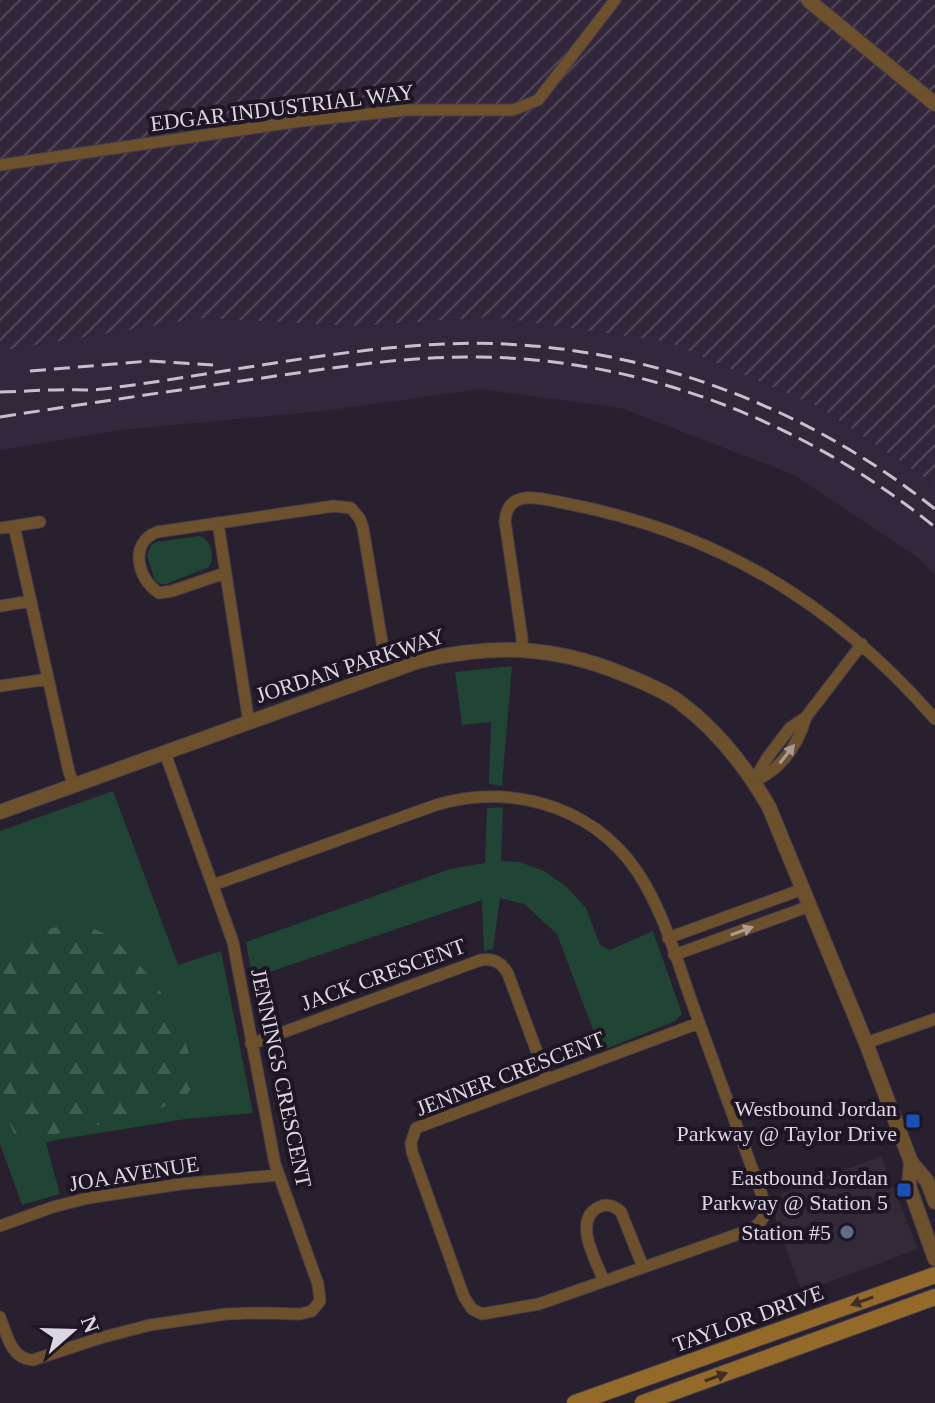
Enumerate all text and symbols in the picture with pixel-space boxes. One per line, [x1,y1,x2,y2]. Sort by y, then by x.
street label: EDGAR INDUSTRIAL WAY [149,79,416,136]
street label: JORDAN PARKWAY [253,623,448,708]
one-way arrow [778,744,794,764]
one-way arrow [730,924,754,936]
street label: JACK CRESCENT [298,933,469,1016]
street label: JENNINGS CRESCENT [246,966,317,1190]
street label: JENNER CRESCENT [412,1026,608,1121]
place label: Westbound Jordan Parkway @ Taylor Drive [676,1096,897,1146]
marker: Westbound Jordan Parkway @ Taylor Drive [904,1112,922,1130]
street label: JOA AVENUE [67,1151,201,1196]
place label: Eastbound Jordan Parkway @ Station 5 [701,1165,888,1215]
marker: Eastbound Jordan Parkway @ Station 5 [895,1181,913,1199]
place label: Station #5 [741,1220,831,1245]
marker: Station #5 [838,1223,856,1241]
street label: TAYLOR DRIVE [670,1280,827,1357]
north arrow [32,1291,112,1371]
one-way arrow [849,1295,873,1308]
text: N [76,1313,105,1336]
one-way arrow [704,1370,728,1382]

